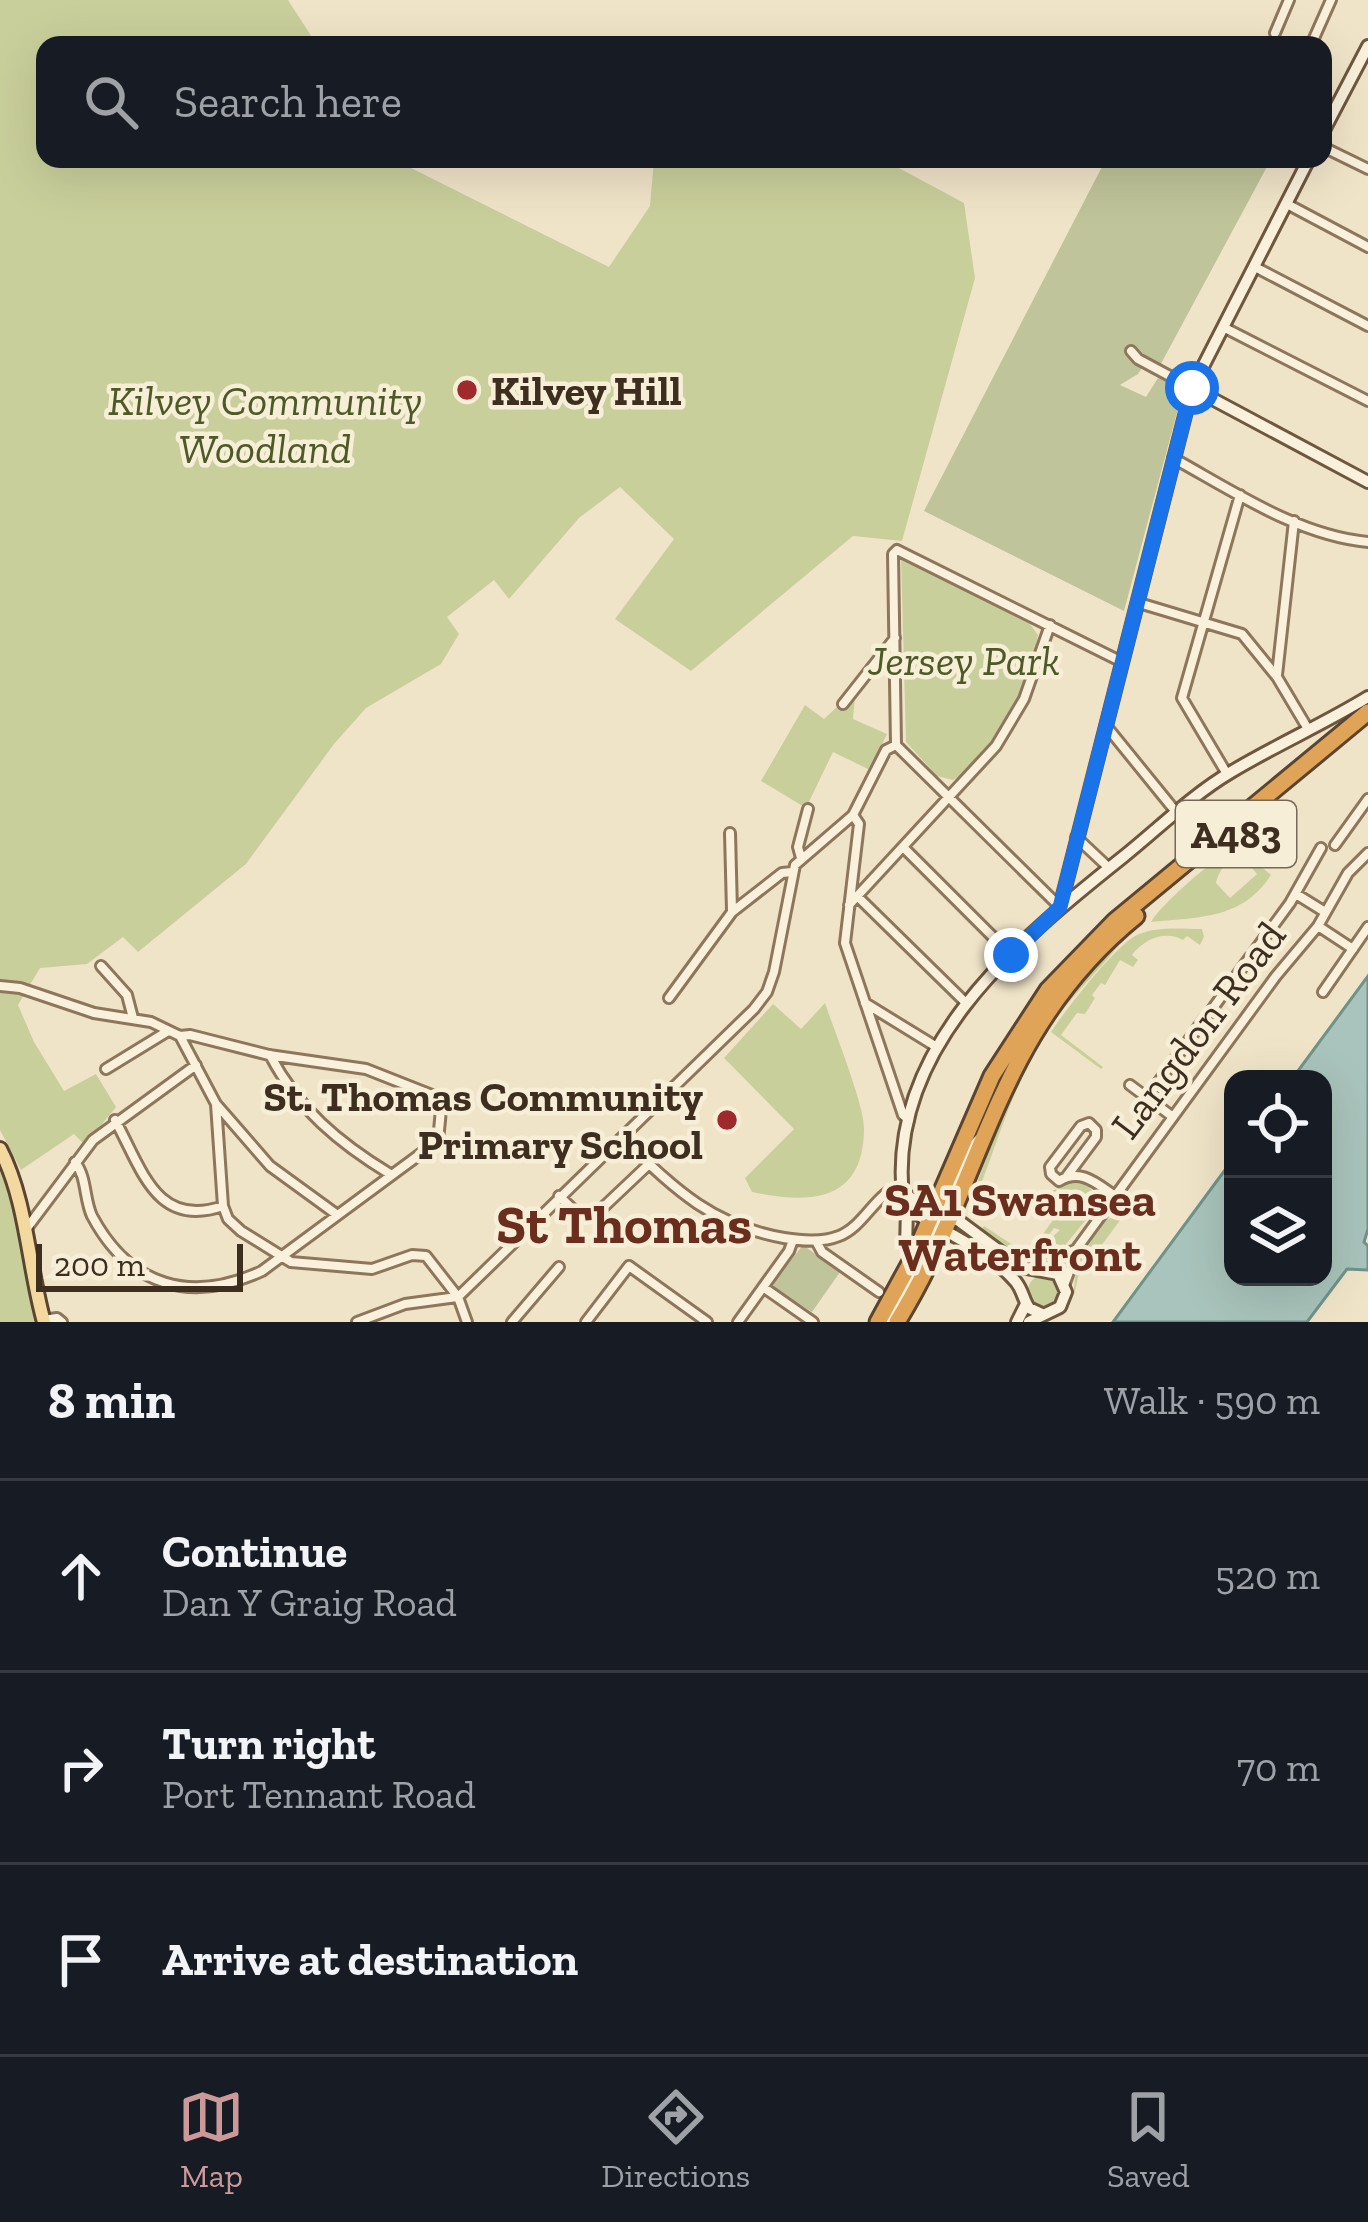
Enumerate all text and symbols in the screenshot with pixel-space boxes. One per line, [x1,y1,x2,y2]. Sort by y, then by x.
search box [36,36,1332,168]
icon: search [78,69,144,135]
text: Search here [174,75,402,129]
route start [1165,361,1219,415]
place label: Kilvey Hill [491,365,682,416]
park label: Kilvey Community Woodland [108,375,422,474]
marker: Kilvey Hill [454,377,480,403]
park label: Jersey Park [867,635,1060,686]
road number: A483 [1176,801,1296,867]
street label: Langdon Road [1100,911,1296,1149]
route end [984,928,1038,982]
map controls [1224,1070,1332,1286]
button: locate [1224,1070,1332,1178]
place label: St. Thomas Community Primary School [263,1071,703,1170]
marker: St. Thomas Community Primary School [714,1107,740,1133]
district label: SA1 Swansea Waterfront [884,1171,1156,1283]
button: layers [1224,1178,1332,1286]
district label: St Thomas [496,1192,752,1257]
scale bar [36,1238,243,1291]
text: 200 m [54,1245,145,1284]
text: 8 min [48,1370,175,1431]
text: Walk · 590 m [1104,1377,1320,1424]
text: Continue [162,1525,347,1579]
icon: ahead [48,1543,114,1609]
text: 520 m [1215,1552,1320,1599]
text: Dan Y Graig Road [162,1579,457,1626]
text: Turn right [162,1717,375,1771]
icon: right [48,1735,114,1801]
text: 70 m [1237,1744,1320,1791]
text: Port Tennant Road [162,1771,476,1818]
icon: arrive [48,1927,114,1993]
text: Arrive at destination [162,1933,578,1987]
tab: Map [178,2084,244,2195]
tab: Directions [601,2084,750,2195]
tab: Saved [1107,2084,1190,2195]

